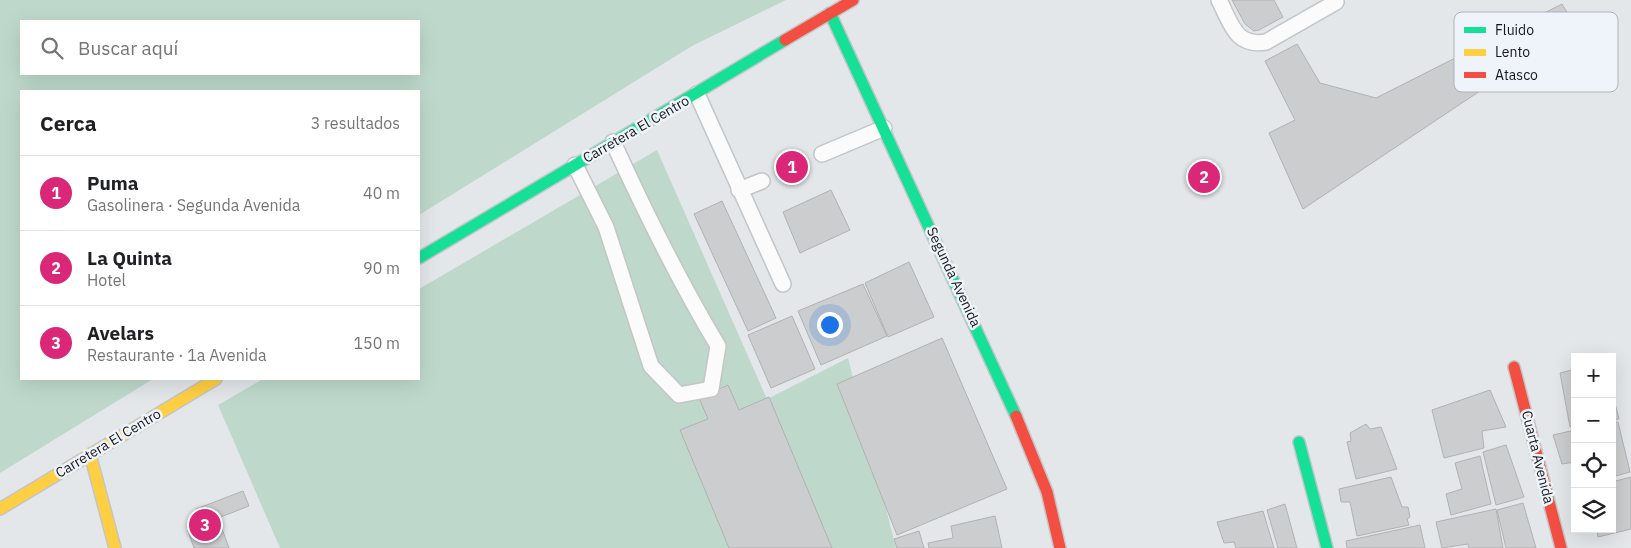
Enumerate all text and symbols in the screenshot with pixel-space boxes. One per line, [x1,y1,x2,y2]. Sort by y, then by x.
legend [1454,12,1618,92]
search box [20,20,420,75]
text: Fluido [1495,21,1534,39]
icon: search [38,34,66,62]
text: Buscar aquí [78,36,178,60]
text: Lento [1495,43,1530,61]
text: Atasco [1495,66,1538,84]
street label: Carretera El Centro [580,91,693,167]
text: Cerca [40,109,97,137]
text: 3 resultados [311,113,400,133]
pin: 1 [776,148,808,186]
pin: 2 [1188,158,1220,196]
text: Puma [87,171,139,195]
text: 1 [51,183,61,203]
text: 40 m [363,183,400,203]
text: Gasolinera · Segunda Avenida [87,195,300,215]
street label: Segunda Avenida [923,224,985,330]
text: La Quinta [87,246,172,270]
text: 2 [51,258,61,278]
text: 90 m [363,258,400,278]
text: Hotel [87,270,126,290]
your location [817,312,843,338]
text: Avelars [87,321,154,345]
text: 3 [51,333,61,353]
text: 150 m [353,333,400,353]
text: Restaurante · 1a Avenida [87,345,267,365]
map controls [1571,353,1616,533]
button: + [1571,353,1616,398]
button: − [1571,398,1616,443]
street label: Carretera El Centro [52,404,164,482]
street label: Cuarta Avenida [1518,409,1558,506]
button: locate [1571,443,1616,488]
button: layers [1571,488,1616,533]
pin: 3 [189,506,221,544]

